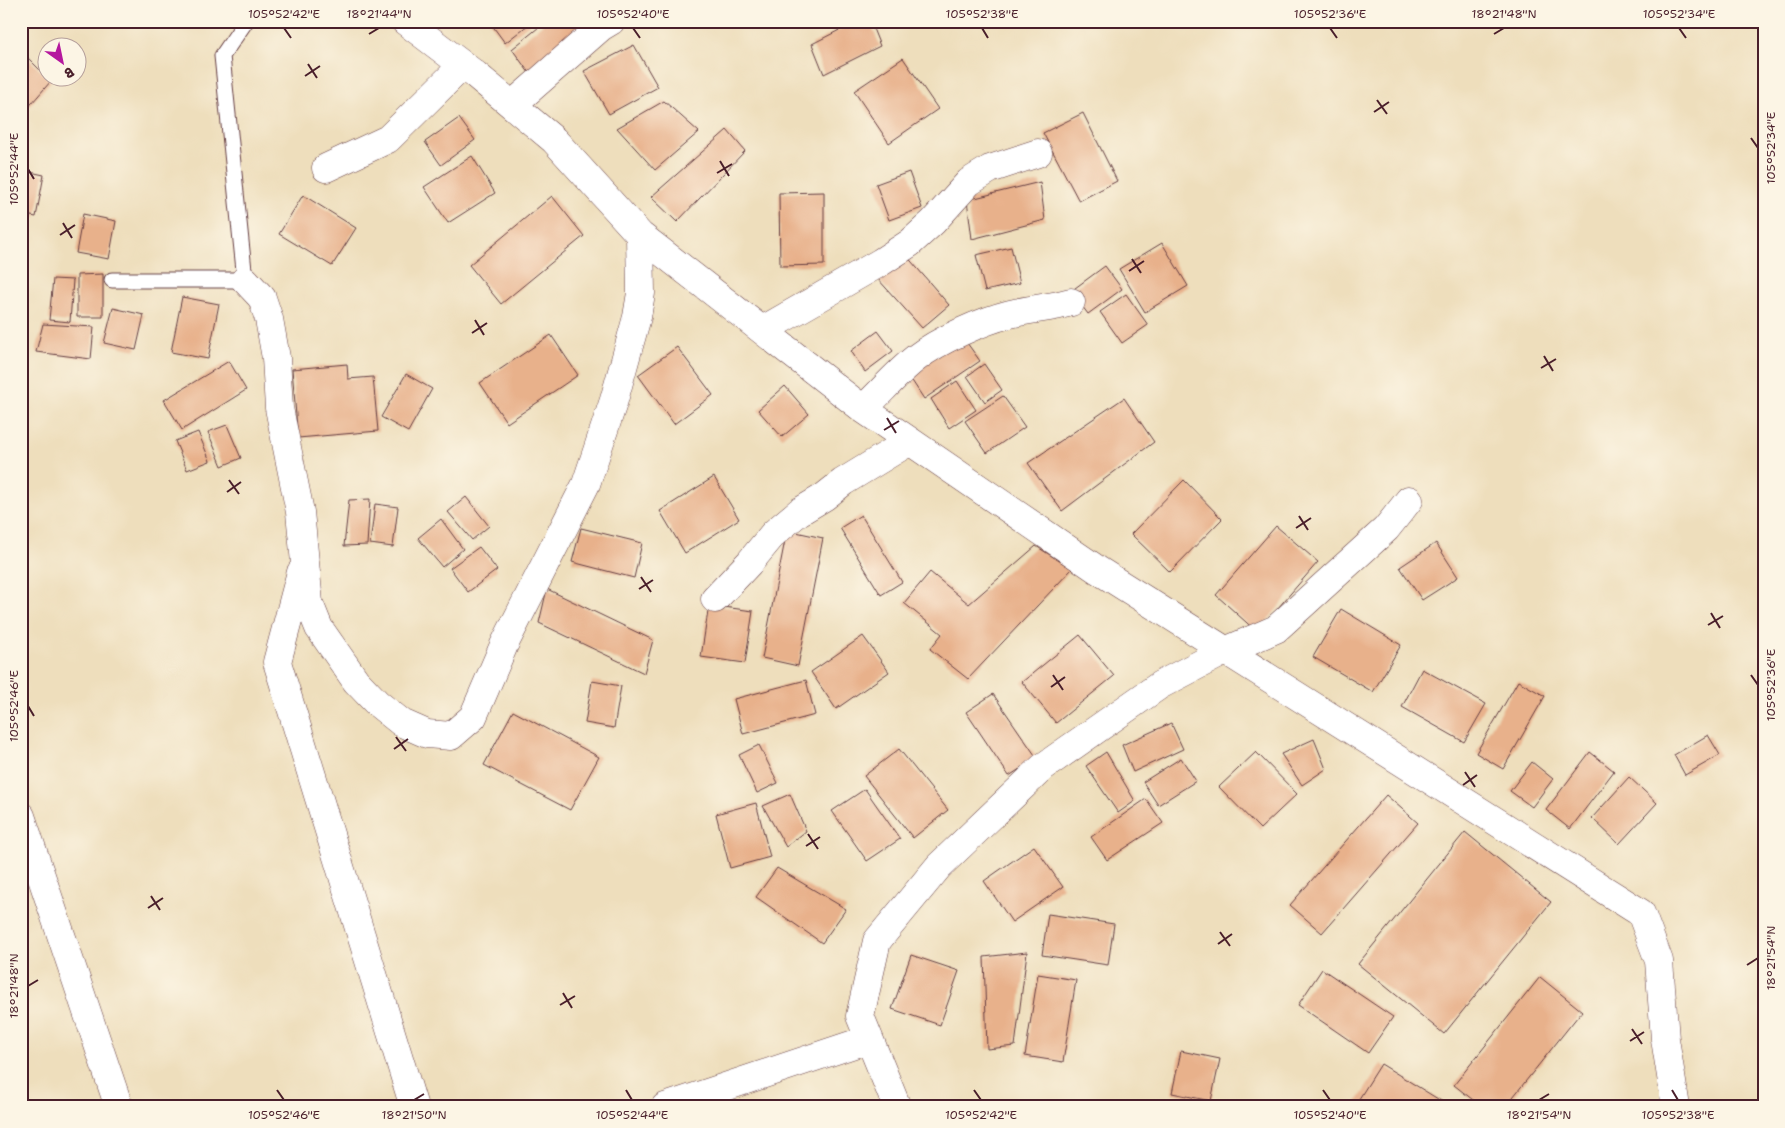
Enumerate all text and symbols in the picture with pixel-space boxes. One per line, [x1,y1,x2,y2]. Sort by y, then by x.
text: 105°52'42"E [248,6,320,22]
text: 18°21'44"N [346,6,412,22]
text: 105°52'40"E [596,6,670,22]
text: 105°52'38"E [946,6,1018,22]
text: 105°52'36"E [1294,6,1366,22]
text: 18°21'48"N [1471,6,1537,22]
text: 105°52'34"E [1643,6,1715,22]
north arrow [38,38,88,88]
text: B [60,63,78,83]
text: 105°52'34"E [1763,112,1779,184]
text: 105°52'44"E [6,133,22,205]
text: 105°52'36"E [1763,649,1779,721]
text: 105°52'46"E [6,670,22,742]
text: 18°21'54"N [1763,926,1779,990]
text: 18°21'48"N [6,953,22,1019]
text: 105°52'46"E [248,1107,320,1123]
text: 18°21'50"N [381,1107,447,1123]
text: 105°52'44"E [596,1107,668,1123]
text: 105°52'42"E [945,1107,1017,1123]
text: 105°52'40"E [1293,1107,1367,1123]
text: 18°21'54"N [1507,1107,1571,1123]
text: 105°52'38"E [1642,1107,1714,1123]

